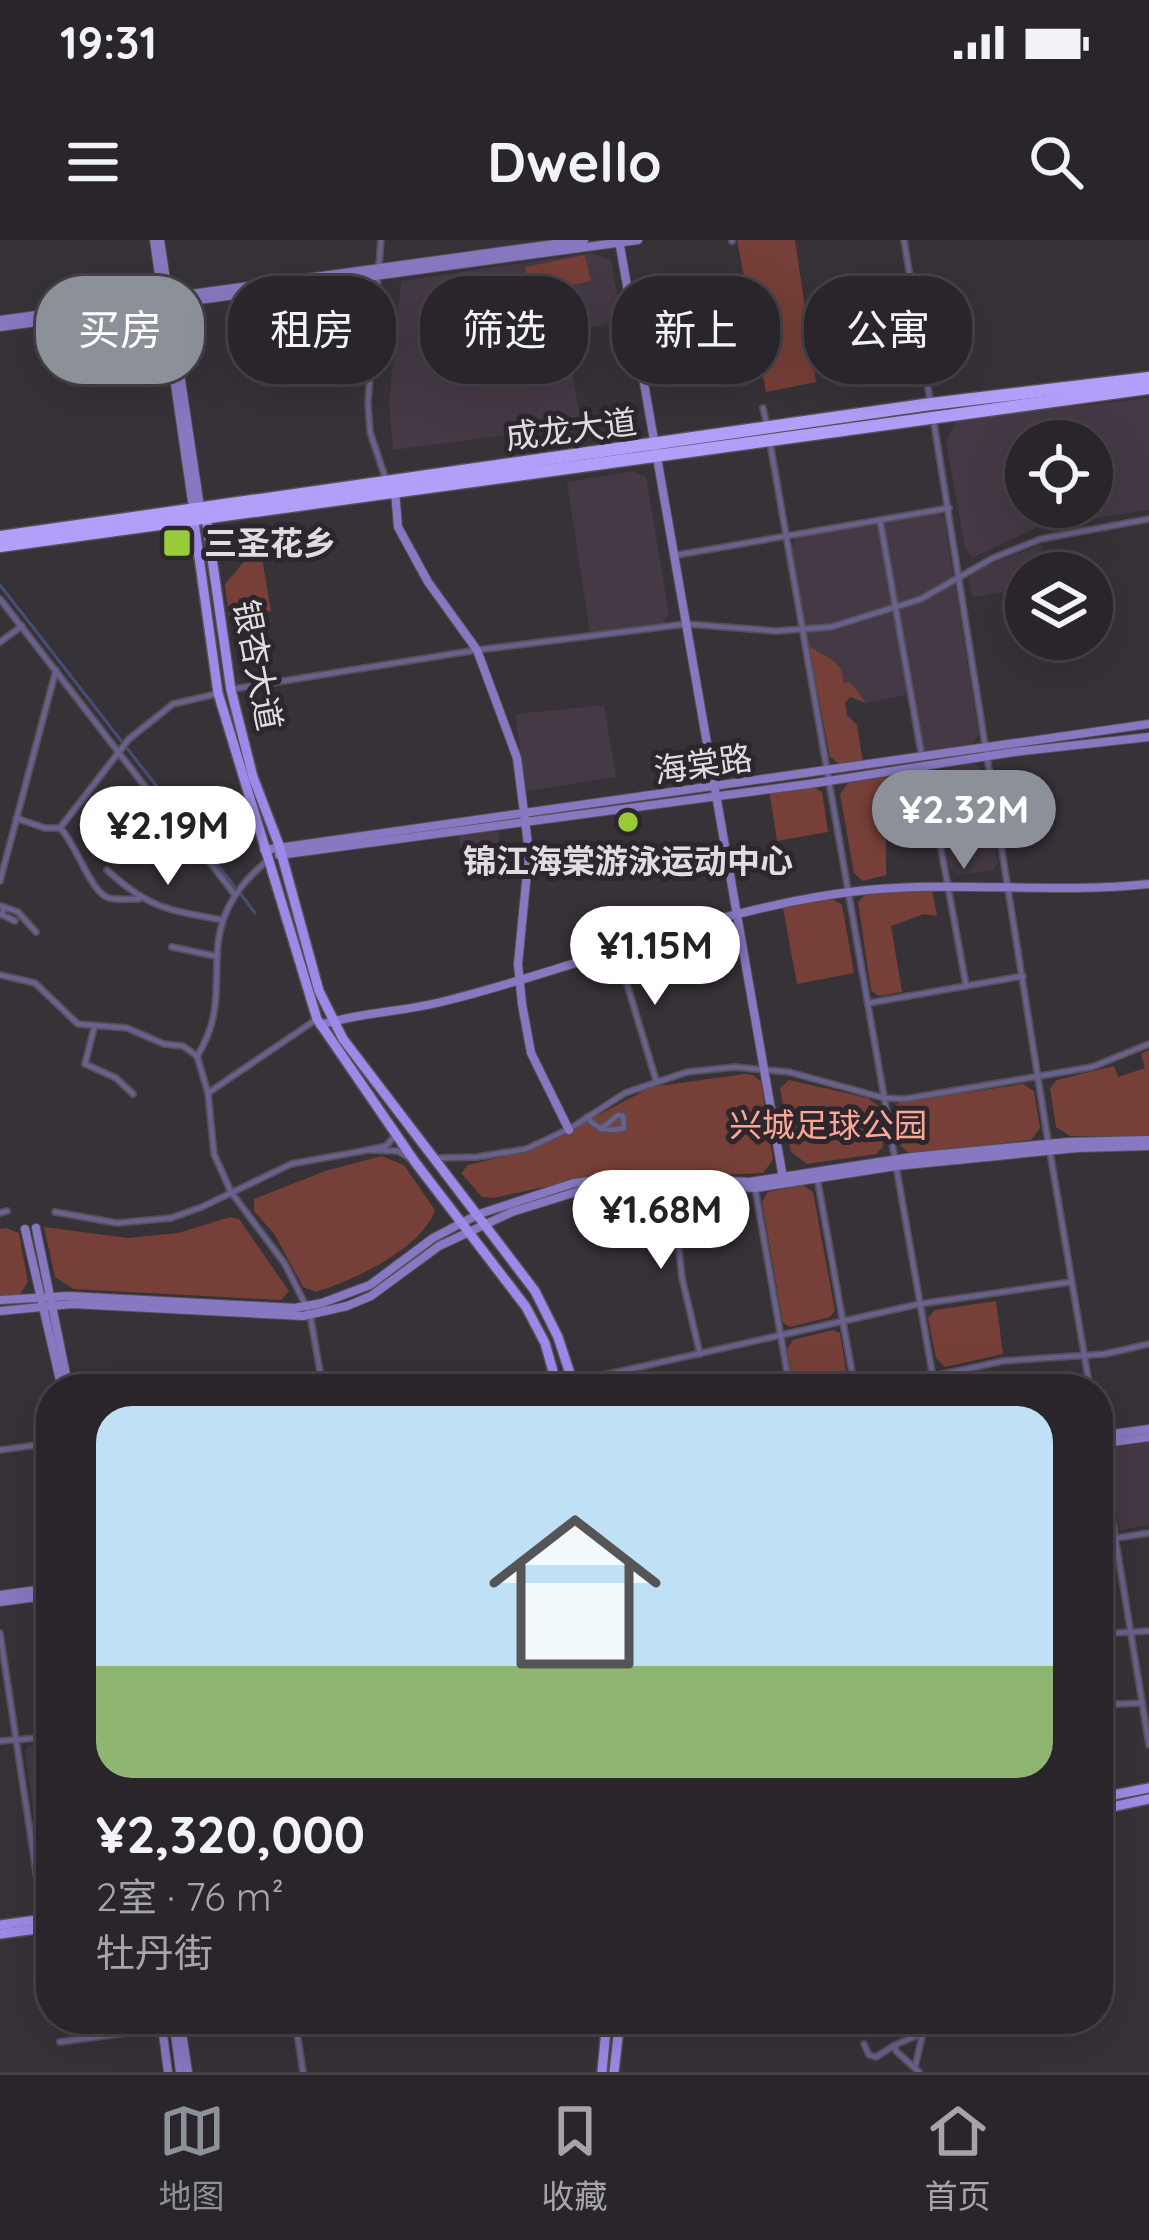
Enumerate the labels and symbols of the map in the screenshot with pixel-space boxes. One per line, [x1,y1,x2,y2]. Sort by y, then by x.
street label: 成龙大道 [503,400,639,457]
place label: 三圣花乡 [204,522,336,563]
marker: 三圣花乡 [161,527,193,559]
street label: 银杏大道 [226,596,291,734]
street label: 海棠路 [651,736,755,791]
pin: ¥2.32M [866,770,1062,872]
pin: ¥2.19M [70,786,266,888]
marker: 锦江海棠游泳运动中心 [615,809,641,835]
place label: 锦江海棠游泳运动中心 [463,840,793,881]
pin: ¥1.15M [557,906,753,1008]
park label: 兴城足球公园 [729,1104,927,1145]
pin: ¥1.68M [563,1170,759,1272]

